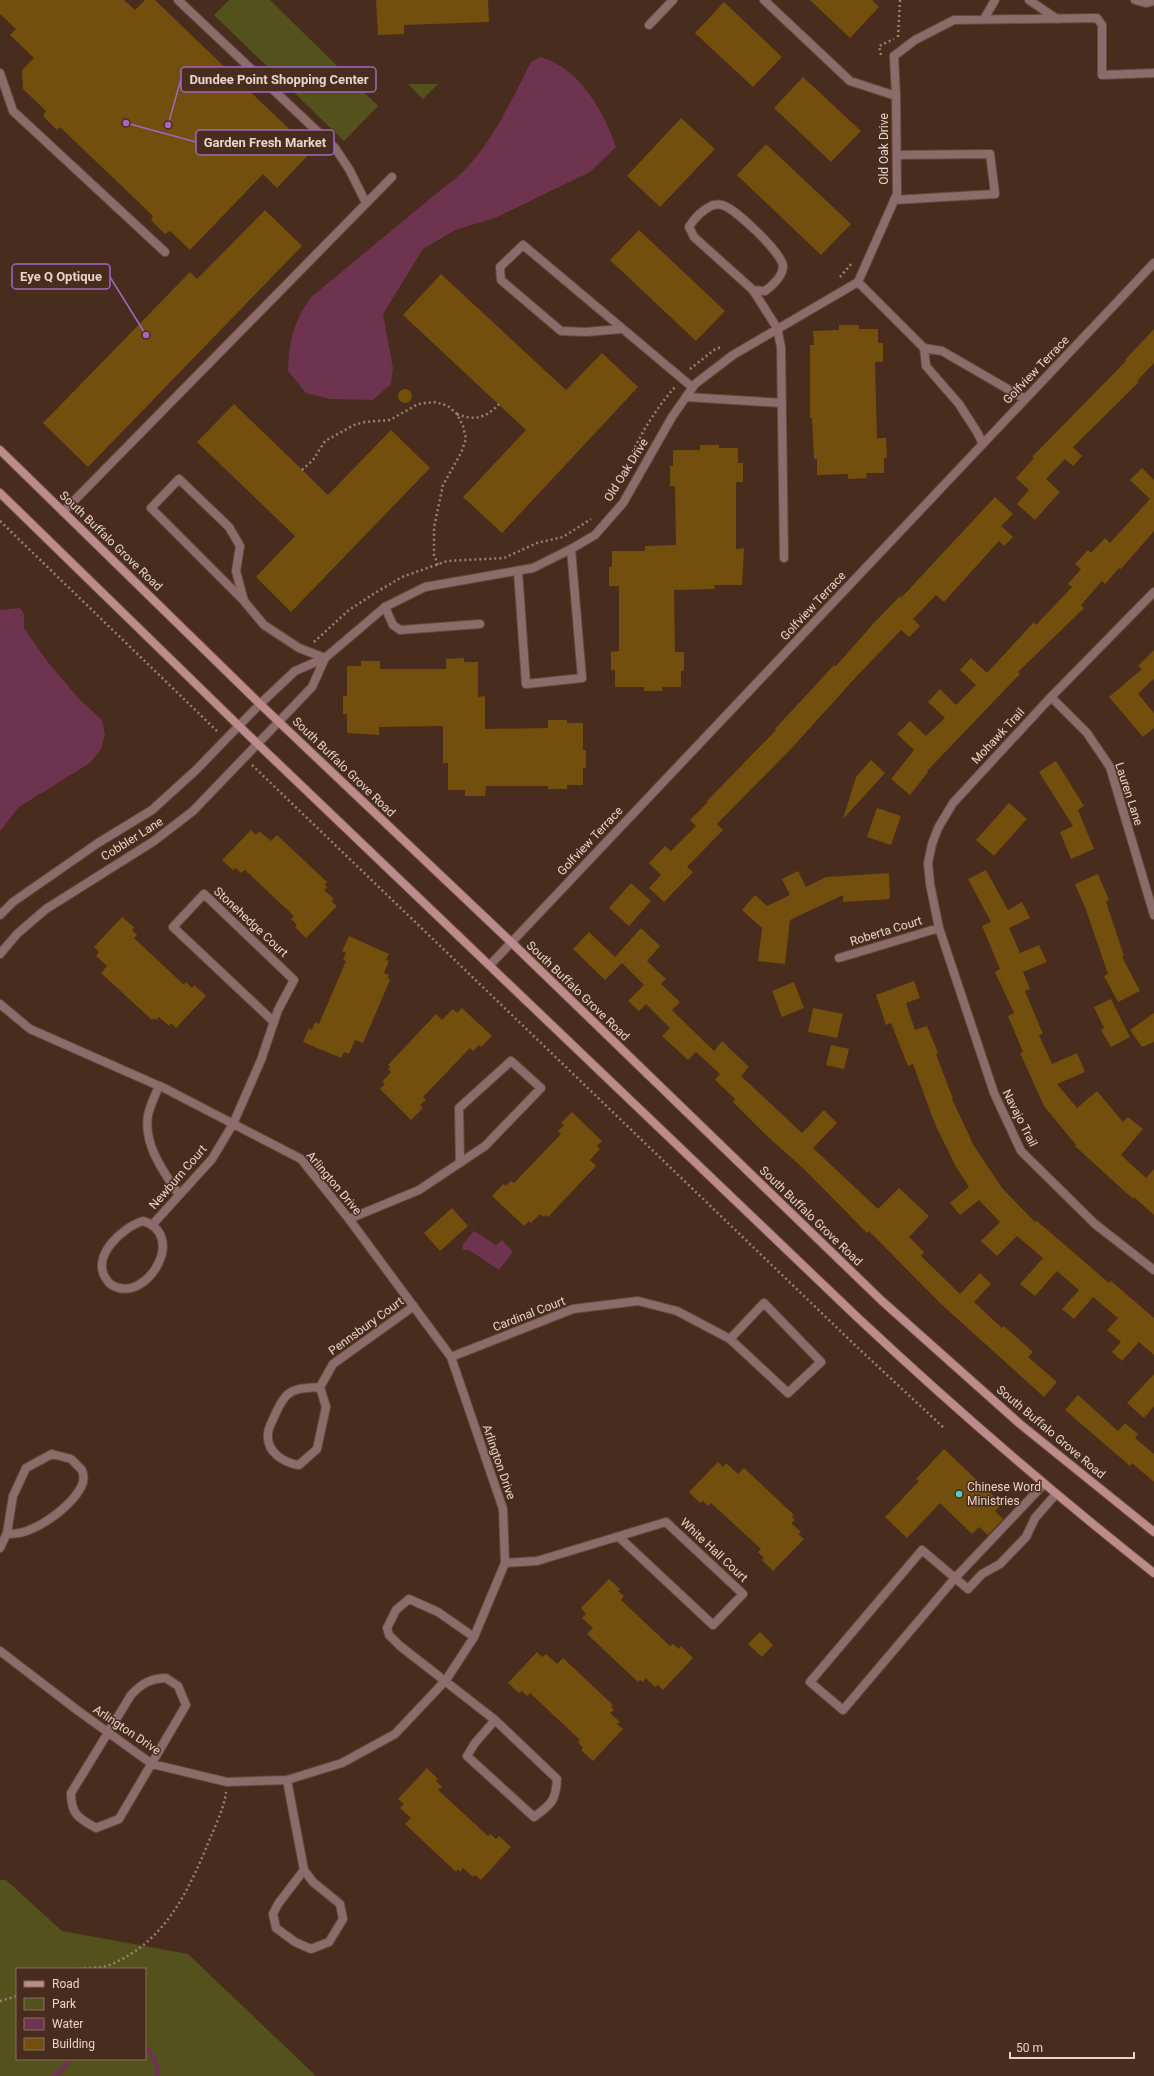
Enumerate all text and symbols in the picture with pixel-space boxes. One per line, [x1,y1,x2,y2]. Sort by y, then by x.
callout: Dundee Point Shopping Center [181,67,376,92]
text: Dundee Point Shopping Center [189,72,369,87]
street label: Old Oak Drive [877,113,891,185]
callout: Garden Fresh Market [196,130,334,155]
text: Garden Fresh Market [204,135,327,150]
callout: Eye Q Optique [12,264,110,289]
text: Eye Q Optique [20,269,102,284]
street label: Golfview Terrace [1000,333,1072,407]
street label: Old Oak Drive [601,436,651,504]
street label: South Buffalo Grove Road [57,488,165,594]
street label: Golfview Terrace [778,569,848,643]
street label: Mohawk Trail [969,705,1027,767]
street label: South Buffalo Grove Road [290,714,398,820]
street label: Lauren Lane [1112,761,1146,827]
street label: Golfview Terrace [555,804,625,878]
street label: Cobbler Lane [98,814,166,864]
street label: Stonehedge Court [211,884,291,960]
street label: Roberta Court [848,913,924,949]
street label: South Buffalo Grove Road [524,938,632,1044]
street label: Navajo Trail [1000,1087,1040,1149]
street label: Newburn Court [146,1142,210,1212]
street label: Arlington Drive [303,1149,365,1217]
street label: South Buffalo Grove Road [757,1163,865,1269]
street label: Pennsbury Court [326,1294,406,1358]
street label: Cardinal Court [491,1294,567,1334]
street label: South Buffalo Grove Road [994,1383,1108,1481]
street label: Arlington Drive [480,1423,518,1501]
place label: Chinese Word Ministries [967,1480,1041,1508]
marker: Chinese Word Ministries [954,1489,964,1499]
street label: White Hall Court [677,1515,751,1585]
street label: Arlington Drive [91,1702,163,1758]
legend [16,1968,146,2060]
text: Road [52,1977,80,1991]
text: Park [52,1997,77,2011]
text: Water [52,2017,83,2031]
scale bar [1010,2034,1134,2060]
text: Building [52,2037,95,2051]
text: 50 m [1016,2041,1043,2055]

